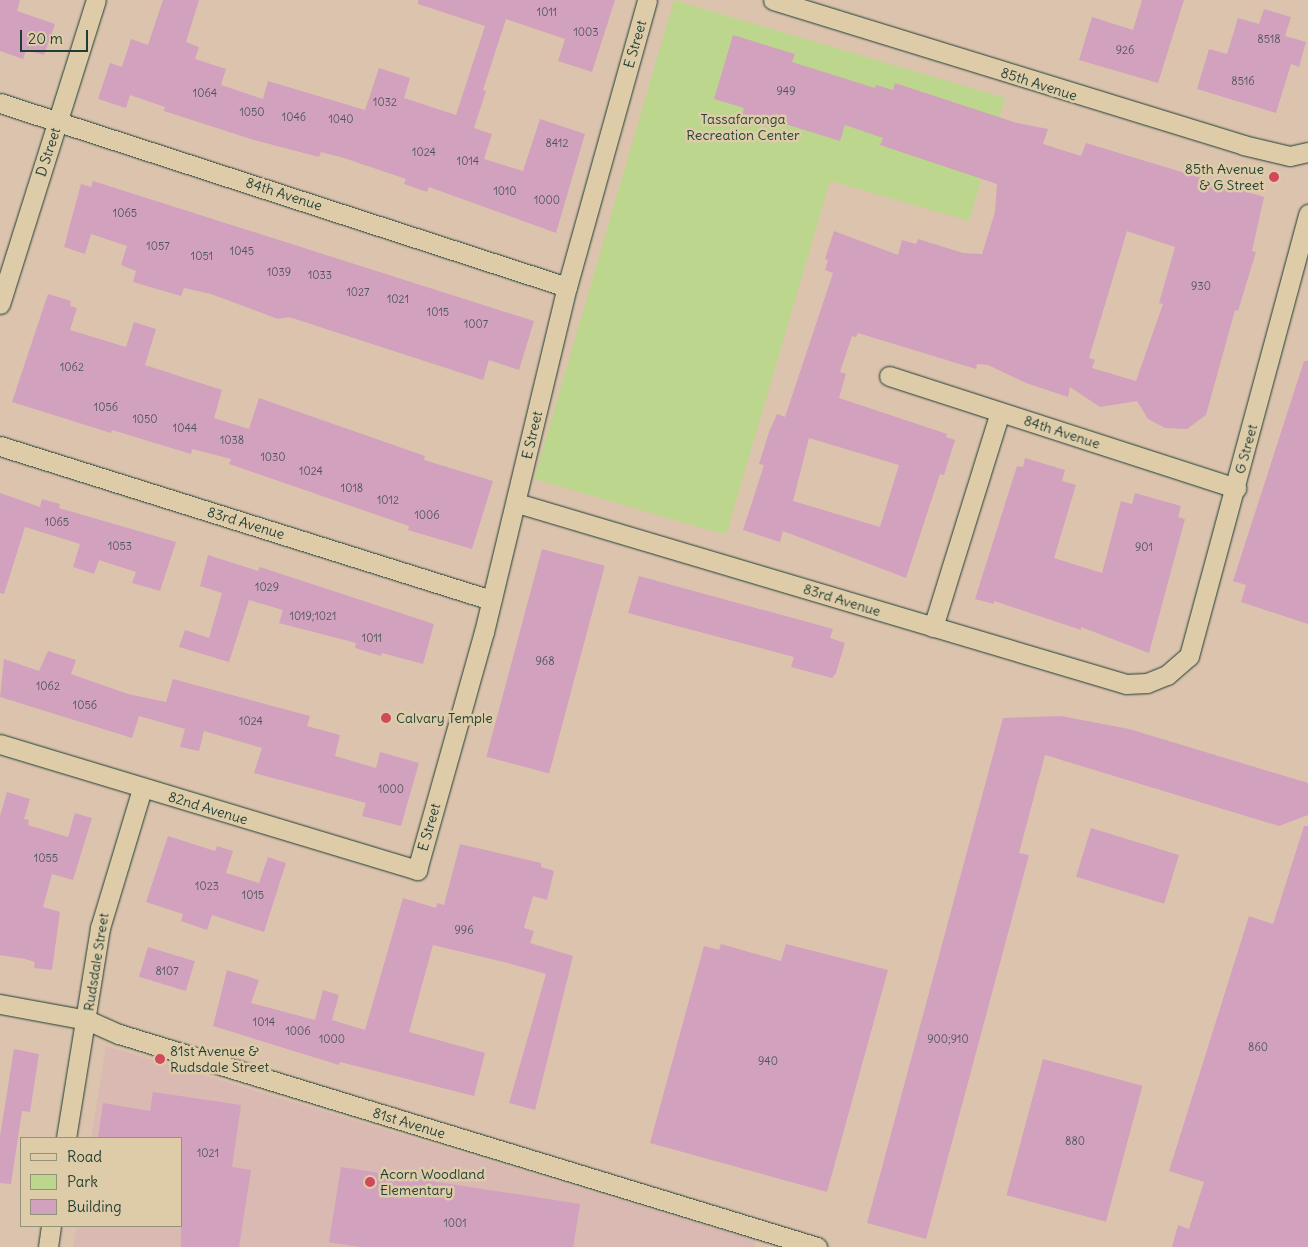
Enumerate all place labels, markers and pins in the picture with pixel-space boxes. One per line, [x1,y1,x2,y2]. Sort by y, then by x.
place label: 85th Avenue & G Street [1185,161,1264,193]
marker: 85th Avenue & G Street [1268,171,1280,183]
place label: Calvary Temple [396,710,493,726]
marker: Calvary Temple [380,712,392,724]
place label: 81st Avenue & Rudsdale Street [170,1043,269,1076]
marker: 81st Avenue & Rudsdale Street [154,1053,166,1065]
place label: Acorn Woodland Elementary [380,1166,485,1198]
marker: Acorn Woodland Elementary [364,1176,376,1188]

